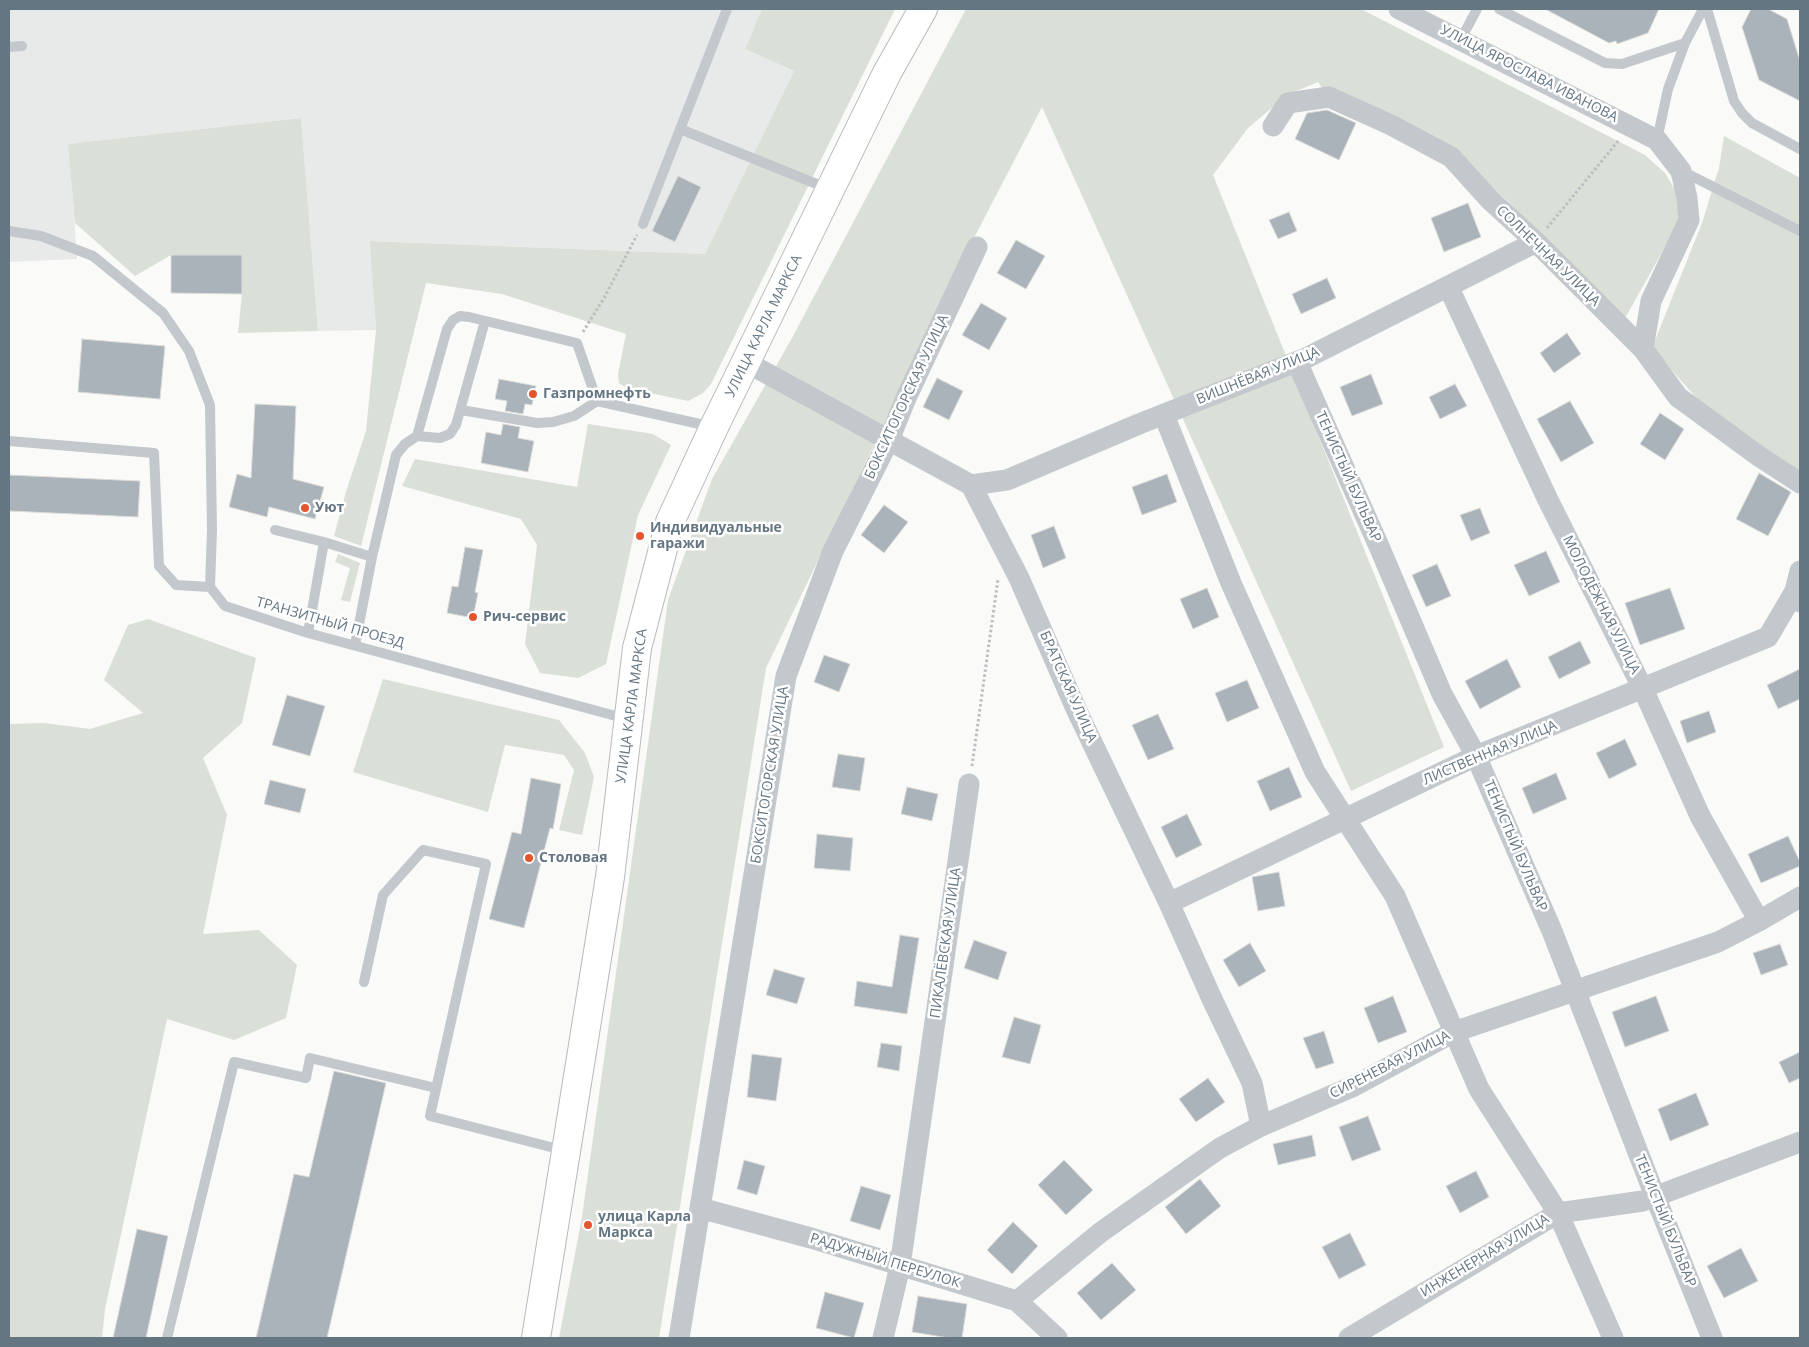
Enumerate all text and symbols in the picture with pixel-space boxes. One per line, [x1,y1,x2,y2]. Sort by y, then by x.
street label: УЛИЦА ЯРОСЛАВА ИВАНОВА [1438,22,1620,126]
street label: СОЛНЕЧНАЯ УЛИЦА [1493,202,1603,310]
street label: УЛИЦА КАРЛА МАРКСА [722,252,806,400]
street label: БОКСИТОГОРСКАЯ УЛИЦА [861,312,953,482]
street label: ВИШНЁВАЯ УЛИЦА [1194,344,1322,408]
place label: Газпромнефть [543,386,651,402]
marker: Газпромнефть [527,388,539,400]
street label: ТЕНИСТЫЙ БУЛЬВАР [1312,409,1384,545]
place label: Уют [315,500,344,516]
marker: Уют [299,502,311,514]
place label: Индивидуальные гаражи [650,520,782,552]
marker: Индивидуальные гаражи [634,530,646,542]
street label: МОЛОДЁЖНАЯ УЛИЦА [1559,533,1643,677]
street label: ТРАНЗИТНЫЙ ПРОЕЗД [254,594,406,652]
place label: Рич-сервис [483,609,566,625]
marker: Рич-сервис [467,611,479,623]
street label: УЛИЦА КАРЛА МАРКСА [613,628,651,784]
street label: БРАТСКАЯ УЛИЦА [1036,629,1100,745]
street label: БОКСИТОГОРСКАЯ УЛИЦА [748,685,792,865]
street label: ЛИСТВЕННАЯ УЛИЦА [1420,717,1560,789]
street label: ТЕНИСТЫЙ БУЛЬВАР [1480,778,1550,914]
place label: Столовая [539,850,608,866]
marker: Столовая [523,852,535,864]
street label: ПИКАЛЁВСКАЯ УЛИЦА [927,867,965,1019]
street label: СИРЕНЕВАЯ УЛИЦА [1327,1027,1453,1103]
street label: ТЕНИСТЫЙ БУЛЬВАР [1631,1152,1699,1290]
place label: улица Карла Маркса [598,1209,691,1242]
street label: ИНЖЕНЕРНАЯ УЛИЦА [1418,1211,1552,1301]
marker: улица Карла Маркса [582,1219,594,1231]
street label: РАДУЖНЫЙ ПЕРЕУЛОК [808,1230,962,1292]

